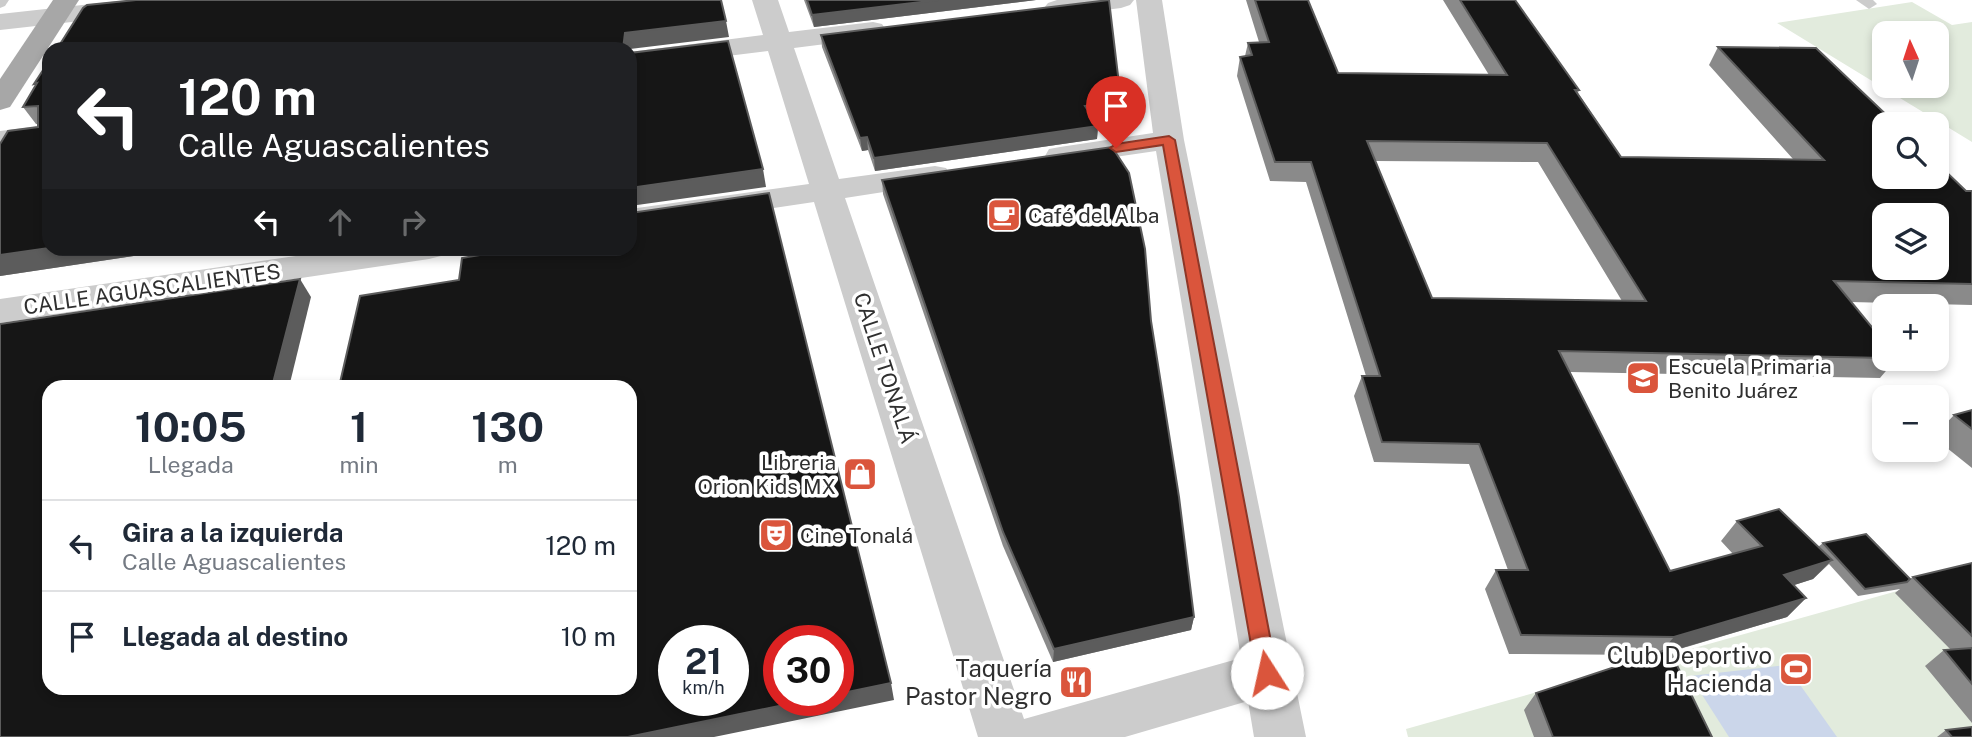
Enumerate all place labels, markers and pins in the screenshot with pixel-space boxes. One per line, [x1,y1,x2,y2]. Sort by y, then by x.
pin [1086,76,1146,148]
cafe icon: Café del Alba [985,196,1023,234]
place label: Café del Alba [1028,203,1159,228]
place label: Escuela Primaria Benito Juárez [1668,354,1832,403]
school or university icon: Escuela Primaria Benito Juárez [1624,359,1662,397]
place label: Libreria Orion Kids MX [697,450,836,499]
shop icon: Libreria Orion Kids MX [841,455,879,493]
theatre icon: Cine Tonalá [757,516,795,554]
place label: Cine Tonalá [800,523,913,548]
place label: Club Deportivo Hacienda [1607,641,1772,697]
sports icon: Club Deportivo Hacienda [1777,650,1815,688]
place label: Taquería Pastor Negro [905,654,1052,710]
restaurant icon: Taquería Pastor Negro [1057,663,1095,701]

